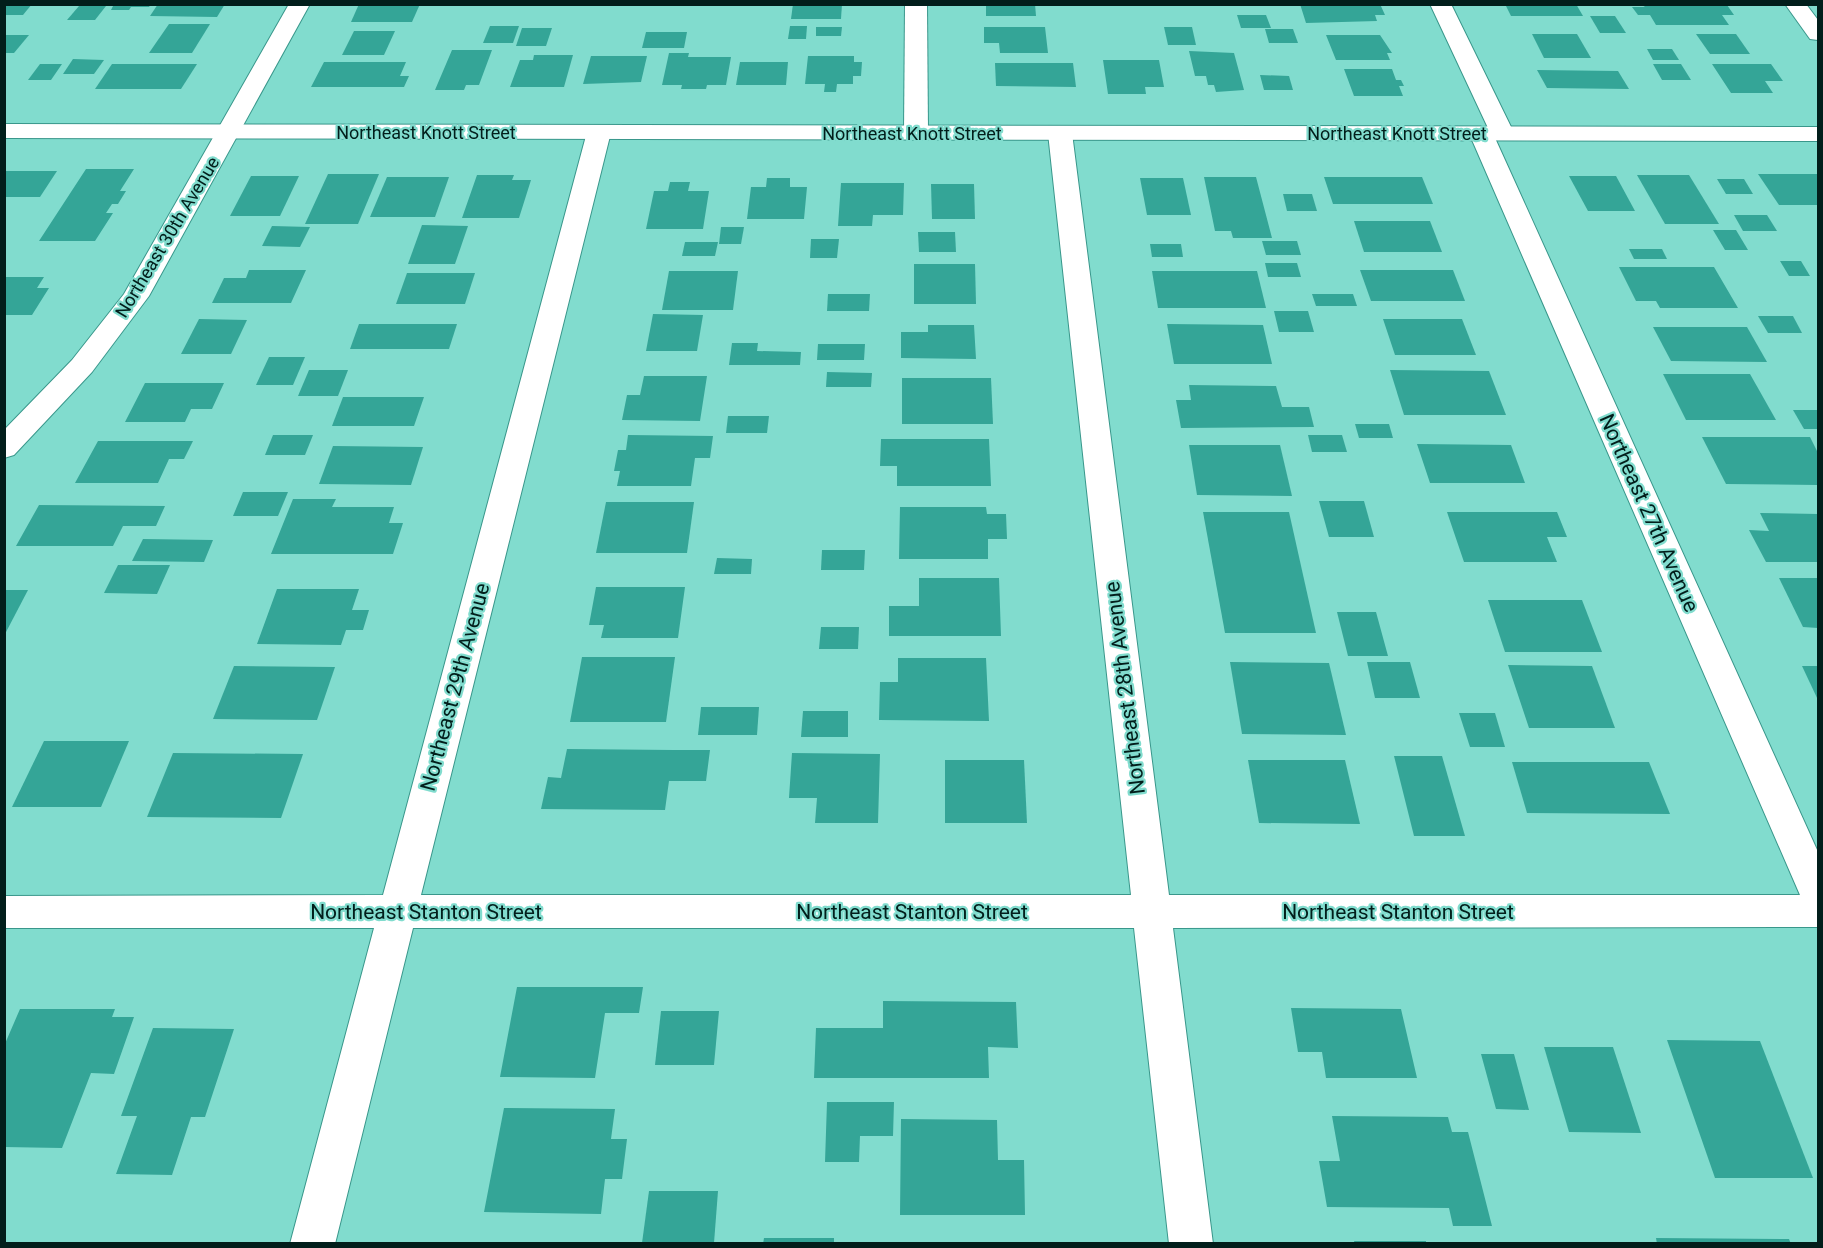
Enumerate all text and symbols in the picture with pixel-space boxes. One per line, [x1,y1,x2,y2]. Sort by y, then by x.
street label: Northeast Knott Street [336,122,516,143]
street label: Northeast Knott Street [822,123,1002,144]
street label: Northeast Knott Street [1307,123,1487,144]
street label: Northeast 30th Avenue [111,153,223,321]
street label: Northeast 27th Avenue [1594,410,1704,616]
street label: Northeast 29th Avenue [416,580,494,794]
street label: Northeast 28th Avenue [1100,580,1150,796]
street label: Northeast Stanton Street [310,900,542,924]
street label: Northeast Stanton Street [796,900,1028,924]
street label: Northeast Stanton Street [1282,900,1514,924]

